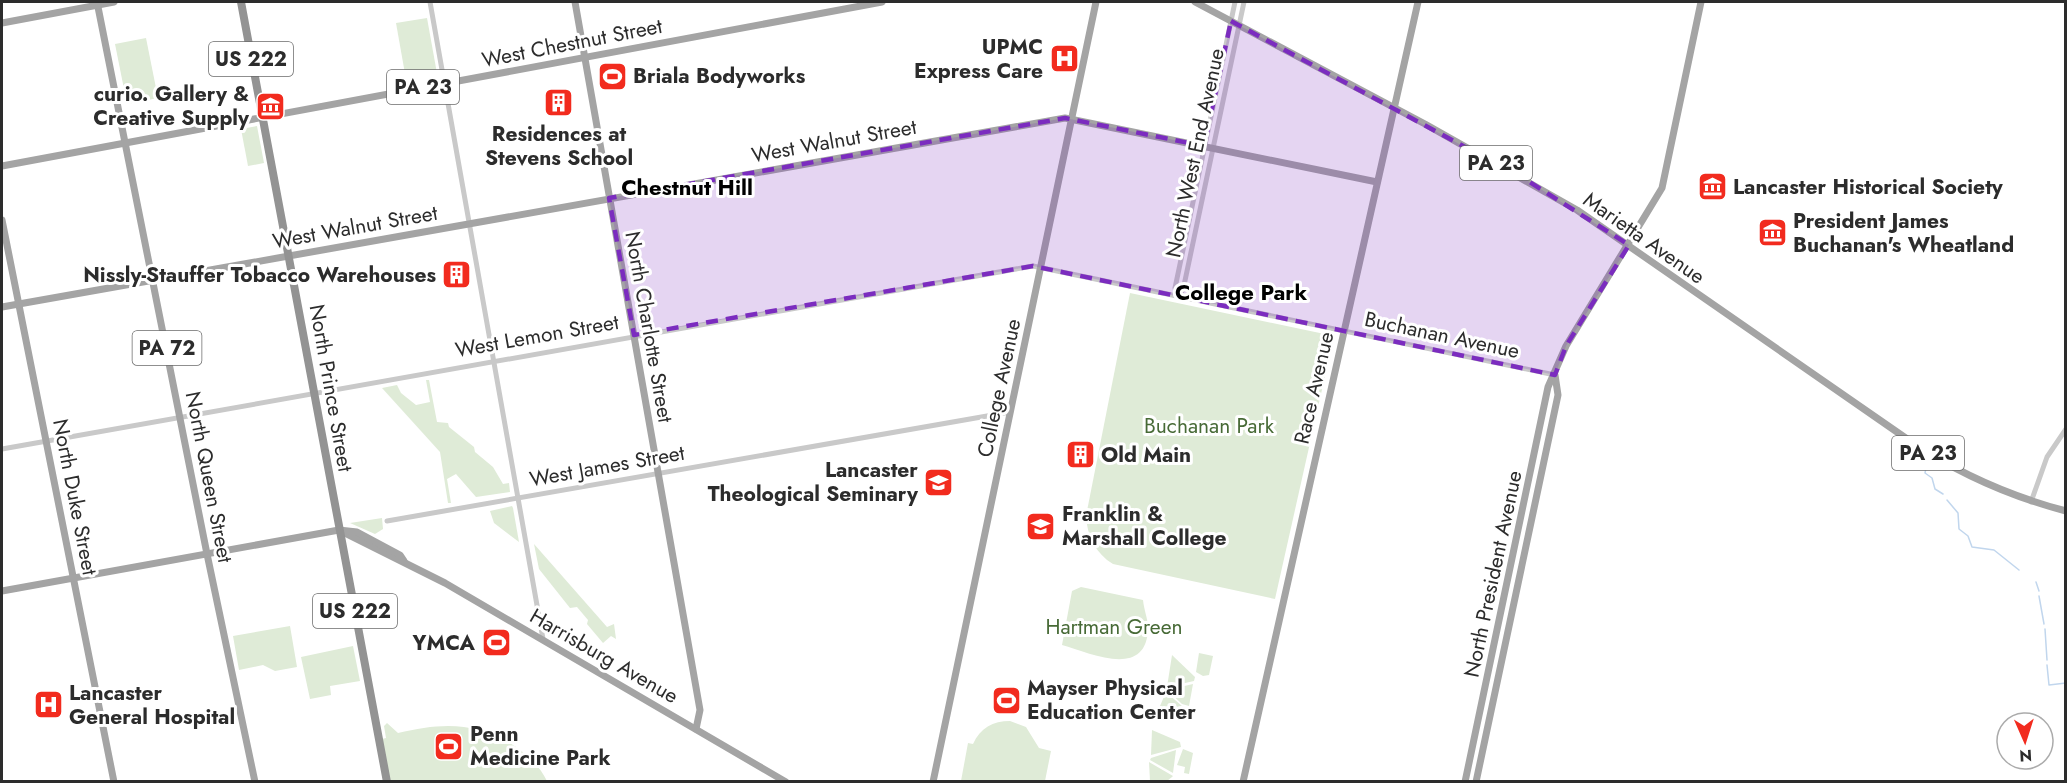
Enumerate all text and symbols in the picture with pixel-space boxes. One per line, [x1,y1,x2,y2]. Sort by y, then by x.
street label: West Chestnut Street [479,11,665,75]
place label: UPMC Express Care [914,32,1043,86]
road number: US 222 [209,42,293,76]
hospital icon: UPMC Express Care [1048,43,1080,75]
street label: North West End Avenue [1158,45,1232,260]
sports icon: Briala Bodyworks [596,60,628,92]
place label: Briala Bodyworks [633,61,806,91]
road number: PA 23 [387,70,459,104]
place label: curio. Gallery & Creative Supply [93,79,250,133]
building icon: Residences at Stevens School [543,87,575,119]
museum icon: curio. Gallery & Creative Supply [254,90,286,122]
street label: West Walnut Street [749,112,919,170]
place label: Residences at Stevens School [485,119,633,173]
road number: PA 23 [1460,146,1532,180]
district label: Chestnut Hill [621,171,753,203]
museum icon: Lancaster Historical Society [1696,171,1728,203]
place label: Lancaster Historical Society [1733,172,2004,202]
street label: Marietta Avenue [1577,185,1711,291]
street label: West Walnut Street [270,198,440,256]
place label: President James Buchanan's Wheatland [1793,206,2014,260]
museum icon: President James Buchanan's Wheatland [1756,217,1788,249]
street label: North Charlotte Street [617,229,681,425]
building icon: Nissly-Stauffer Tobacco Warehouses [441,259,473,291]
place label: Nissly-Stauffer Tobacco Warehouses [83,260,436,290]
district label: College Park [1175,276,1307,308]
street label: North Prince Street [302,302,360,474]
street label: Buchanan Avenue [1362,304,1522,366]
street label: West Lemon Street [453,307,621,365]
street label: College Avenue [970,316,1028,460]
street label: Race Avenue [1287,329,1342,447]
road number: PA 72 [132,331,201,365]
street label: North Queen Street [178,389,240,565]
park label: Buchanan Park [1144,411,1275,441]
street label: North Duke Street [45,416,105,578]
road number: PA 23 [1892,436,1964,470]
street label: West James Street [527,438,687,494]
building icon: Old Main [1064,439,1096,471]
place label: Old Main [1101,440,1191,470]
place label: Lancaster Theological Seminary [708,455,919,509]
school or university icon: Lancaster Theological Seminary [923,466,955,498]
street label: North President Avenue [1456,468,1530,680]
place label: Franklin & Marshall College [1062,499,1226,553]
school or university icon: Franklin & Marshall College [1025,510,1057,542]
road number: US 222 [313,594,397,628]
street label: Harrisburg Avenue [524,601,684,711]
park label: Hartman Green [1046,612,1182,642]
sports icon: YMCA [480,627,512,659]
place label: YMCA [412,628,476,658]
place label: Mayser Physical Education Center [1027,673,1196,727]
place label: Lancaster General Hospital [69,678,235,732]
sports icon: Mayser Physical Education Center [990,684,1022,716]
hospital icon: Lancaster General Hospital [32,689,64,721]
north arrow [1995,711,2055,771]
place label: Penn Medicine Park [470,719,611,773]
sports icon: Penn Medicine Park [433,730,465,762]
text: N [2019,744,2033,767]

